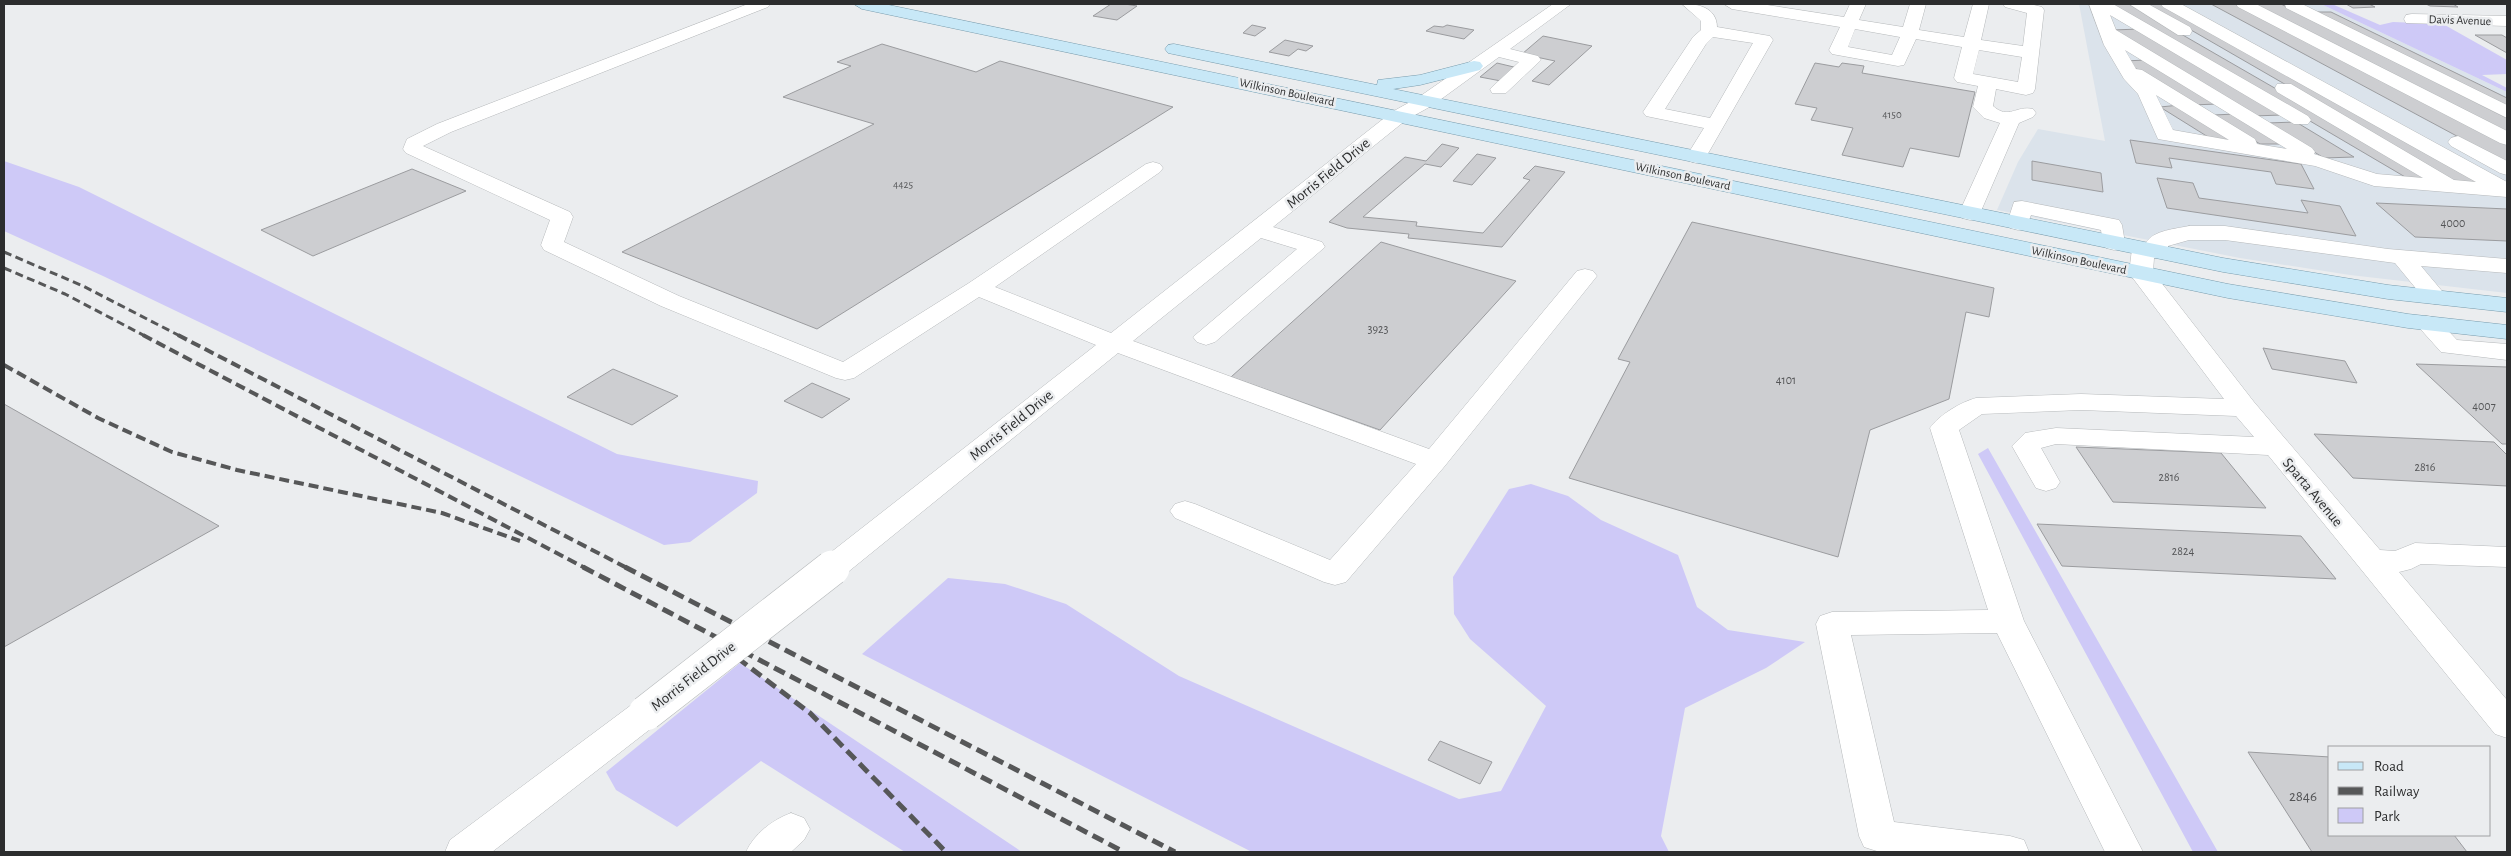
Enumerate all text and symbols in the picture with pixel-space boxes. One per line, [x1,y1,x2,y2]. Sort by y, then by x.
street label: Davis Avenue [2429,13,2491,27]
street label: Wilkinson Boulevard [1238,76,1336,108]
house number: 4150 [1882,109,1902,120]
street label: Morris Field Drive [1284,135,1373,211]
street label: Wilkinson Boulevard [1634,160,1732,192]
house number: 4425 [893,179,913,190]
house number: 4000 [2441,217,2465,229]
street label: Wilkinson Boulevard [2030,244,2128,276]
house number: 3923 [1368,323,1389,335]
house number: 4101 [1776,374,1796,386]
street label: Morris Field Drive [967,387,1056,463]
house number: 4007 [2472,400,2496,412]
street label: Sparta Avenue [2280,455,2345,529]
house number: 2816 [2415,461,2436,473]
house number: 2816 [2159,471,2180,483]
house number: 2824 [2172,545,2194,557]
street label: Morris Field Drive [648,639,738,714]
legend [2328,746,2491,836]
text: Road [2374,759,2404,774]
text: Railway [2374,784,2420,799]
house number: 2846 [2289,789,2317,804]
text: Park [2374,809,2400,824]

